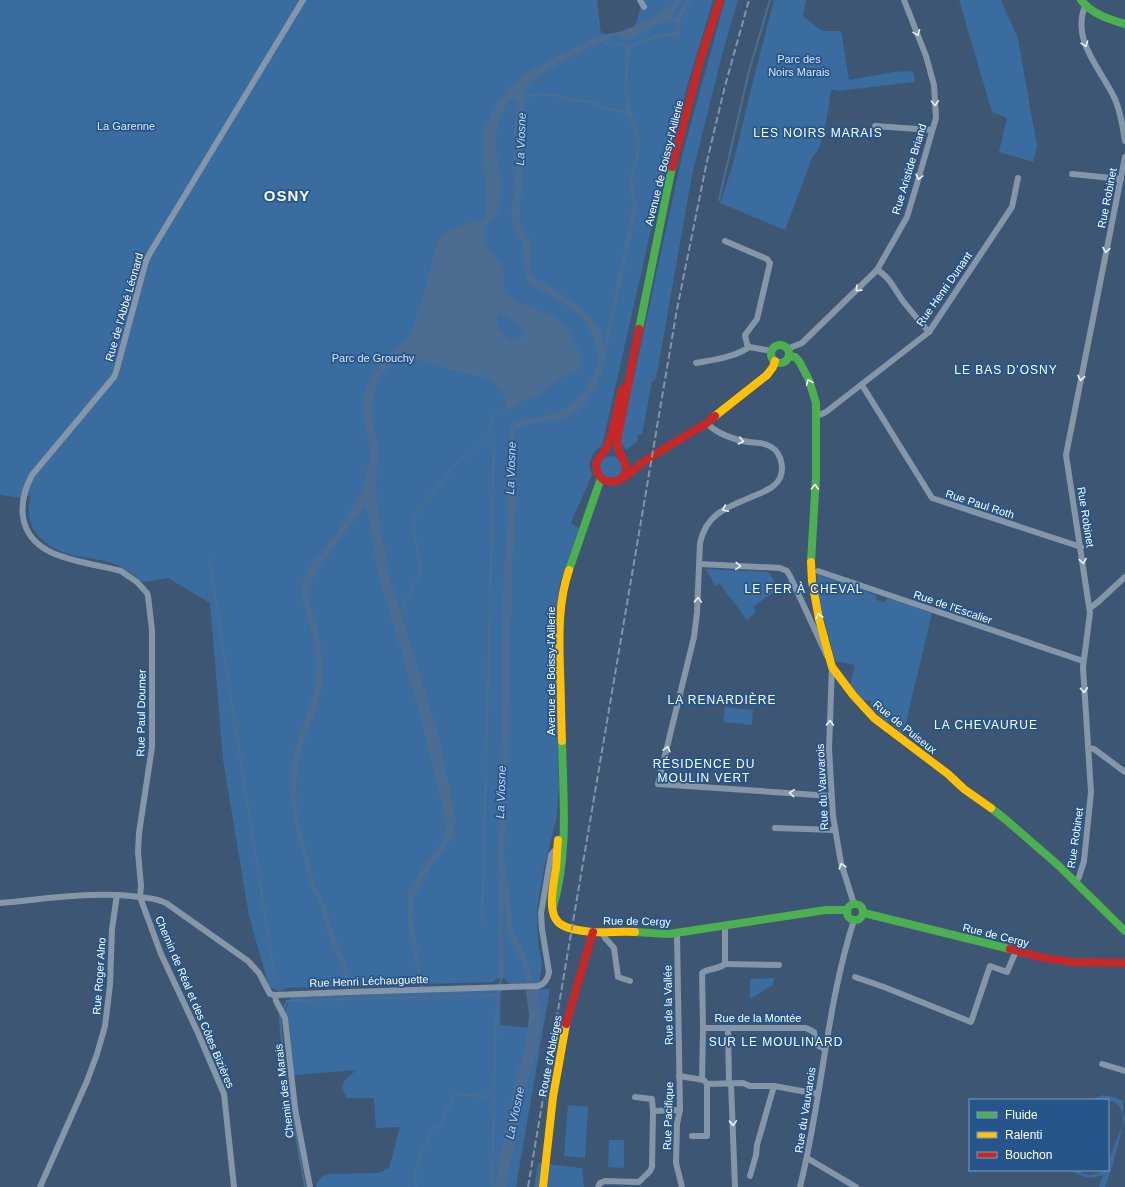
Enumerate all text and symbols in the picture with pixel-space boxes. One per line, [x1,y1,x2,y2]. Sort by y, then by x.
one-way arrow [912,29,920,36]
one-way arrow [1081,40,1089,47]
park label: Parc des Noirs Marais [768,53,830,78]
street label: Avenue de Boissy-l'Aillerie [643,99,685,227]
one-way arrow [931,100,940,106]
water label: La Viosne [513,112,529,166]
park label: La Garenne [97,120,155,132]
street label: Rue Aristide Briand [889,122,929,216]
district label: LES NOIRS MARAIS [753,126,883,140]
street label: Rue Robinet [1095,167,1119,229]
one-way arrow [915,173,924,180]
district label: OSNY [264,187,310,204]
one-way arrow [1103,247,1111,253]
street label: Rue Henri Dunant [914,249,974,329]
street label: Rue de l'Abbé Léonard [103,251,145,363]
one-way arrow [855,284,863,292]
park label: Parc de Grouchy [332,352,415,364]
district label: LE BAS D'OSNY [954,363,1058,377]
one-way arrow [1077,374,1086,381]
one-way arrow [806,378,814,386]
one-way arrow [738,436,745,444]
water label: La Viosne [503,441,519,495]
one-way arrow [811,484,819,490]
street label: Rue Robinet [1075,486,1097,548]
street label: Rue Paul Roth [944,487,1016,521]
one-way arrow [722,504,730,512]
one-way arrow [1078,558,1087,564]
one-way arrow [735,561,741,570]
district label: LE FER À CHEVAL [745,581,863,596]
street label: Rue de l'Escalier [912,588,994,626]
one-way arrow [694,597,702,603]
street label: Avenue de Boissy-l'Aillerie [545,606,557,736]
one-way arrow [815,613,823,619]
street label: Rue Paul Doumer [134,669,148,757]
one-way arrow [1080,687,1089,693]
district label: LA RENARDIÈRE [667,692,777,707]
street label: Rue de Puiseux [871,698,939,756]
district label: LA CHEVAURUE [934,718,1038,732]
one-way arrow [826,720,834,726]
street label: Rue du Vauvarois [814,743,830,831]
one-way arrow [662,745,670,752]
district label: RÉSIDENCE DU MOULIN VERT [653,756,755,785]
water label: La Viosne [493,765,509,819]
one-way arrow [789,789,795,798]
street label: Rue Robinet [1065,807,1085,869]
one-way arrow [838,863,847,870]
street label: Chemin de Réal et des Côtes Bizières [153,914,237,1090]
street label: Rue de Cergy [603,914,672,928]
street label: Rue de Cergy [962,921,1031,949]
street label: Rue Roger Alno [90,937,108,1015]
street label: Rue de la Vallée [661,965,675,1045]
street label: Rue Henri Léchauguette [309,973,429,989]
street label: Rue de la Montée [715,1012,801,1024]
street label: Route d'Ableiges [536,1014,564,1098]
district label: SUR LE MOULINARD [709,1035,843,1049]
street label: Chemin des Marais [272,1043,296,1139]
street label: Rue du Vauvarois [792,1066,818,1154]
street label: Rue Pacifique [661,1082,675,1150]
water label: La Viosne [503,1085,527,1140]
legend [969,1099,1109,1171]
text: Fluide [1005,1108,1038,1122]
one-way arrow [728,1120,737,1126]
text: Ralenti [1005,1128,1042,1142]
text: Bouchon [1005,1148,1052,1162]

